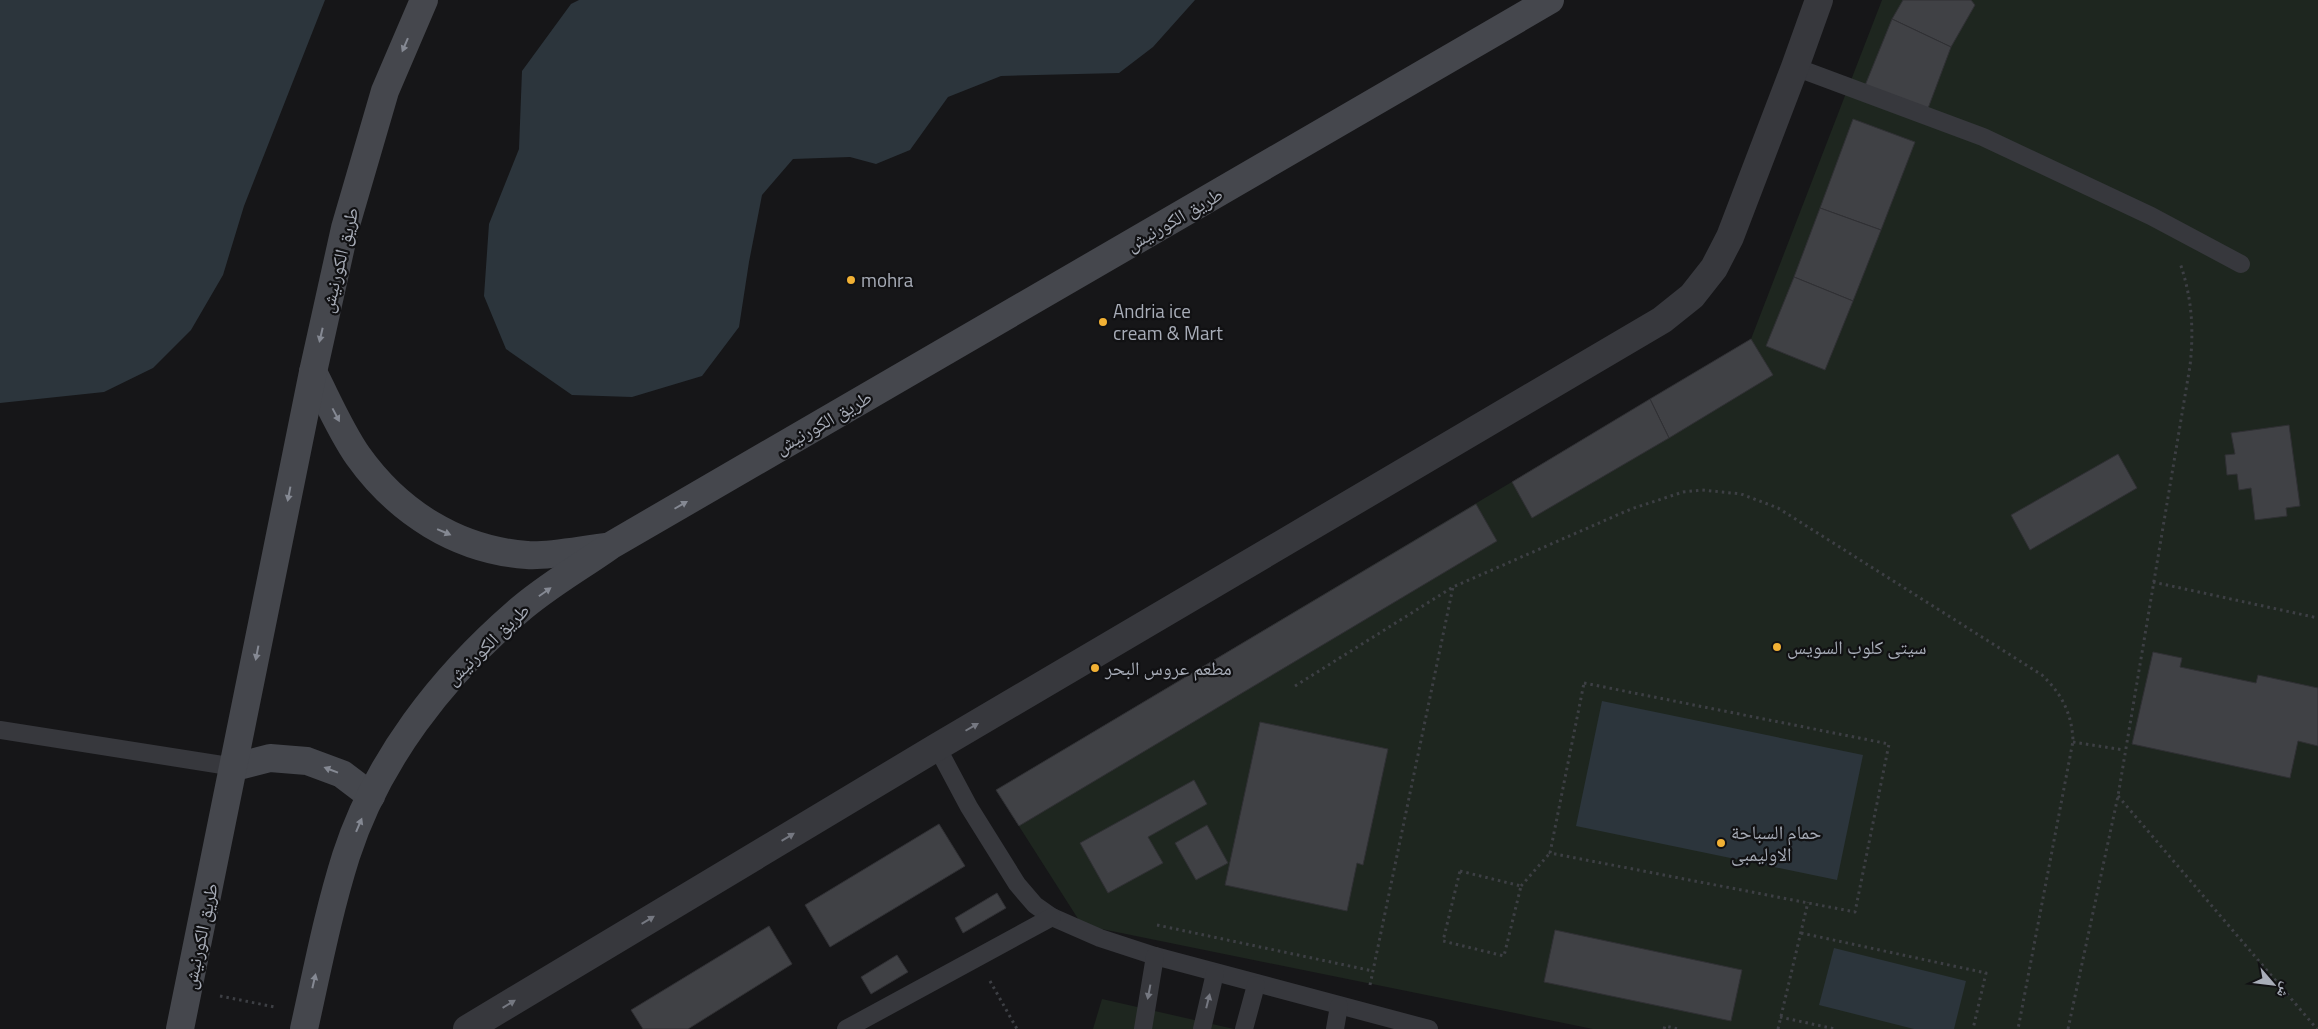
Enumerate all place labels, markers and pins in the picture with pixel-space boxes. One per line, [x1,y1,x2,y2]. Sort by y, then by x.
place label: mohra [861,265,914,294]
marker: mohra [845,274,857,286]
place label: Andria ice cream & Mart [1113,296,1223,347]
marker: Andria ice cream & Mart [1097,316,1109,328]
place label: سيتى كلوب السويس [1787,632,1927,661]
marker: سيتى كلوب السويس [1771,641,1783,653]
place label: مطعم عروس البحر [1104,653,1232,682]
marker: مطعم عروس البحر [1089,662,1101,674]
place label: حمام السباحة الاوليمبى [1731,817,1821,868]
marker: حمام السباحة الاوليمبى [1715,837,1727,849]

